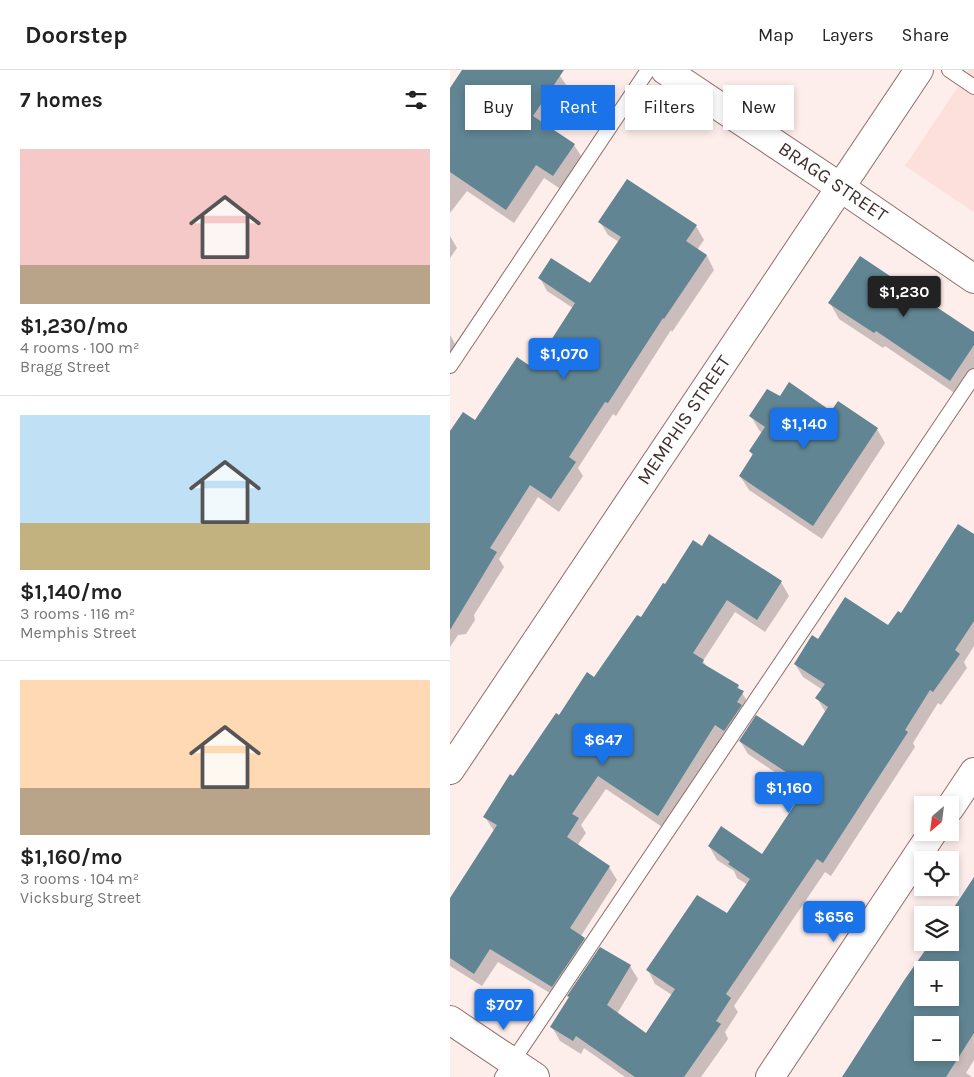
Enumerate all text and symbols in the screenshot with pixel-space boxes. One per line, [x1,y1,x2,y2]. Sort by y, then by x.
text: Doorstep [25,21,128,49]
text: Map [758,24,794,46]
text: Layers [822,24,874,46]
text: Share [902,24,949,46]
chip: Buy [465,85,531,130]
chip: Rent [541,85,615,130]
chip: Filters [625,85,713,130]
chip: New [723,85,794,130]
icon: filters [402,86,430,114]
text: 7 homes [20,88,103,112]
street label: BRAGG STREET [774,137,892,227]
icon: home [180,182,270,272]
pin: $1,230 [863,276,945,318]
text: $1,230 [879,282,929,301]
text: $1,230/mo [20,314,128,338]
text: 4 rooms · 100 m² [20,338,139,357]
pin: $1,070 [523,338,605,380]
text: $1,070 [540,344,588,363]
street label: MEMPHIS STREET [633,351,736,489]
text: Bragg Street [20,357,110,376]
pin: $1,140 [763,408,845,450]
text: $1,140 [781,414,827,433]
icon: home [180,447,270,537]
text: $1,140/mo [20,580,122,604]
text: 3 rooms · 116 m² [20,604,135,623]
text: Memphis Street [20,623,137,642]
icon: home [180,712,270,802]
pin: $647 [573,724,633,766]
text: $647 [584,730,622,749]
pin: $1,160 [748,772,830,814]
text: $1,160 [766,778,812,797]
north arrow [914,796,959,841]
map controls [914,796,959,1061]
text: $1,160/mo [20,845,123,869]
button: locate [914,851,959,896]
text: 3 rooms · 104 m² [20,869,139,888]
text: Vicksburg Street [20,888,141,907]
pin: $656 [804,900,864,943]
button: layers [914,906,959,951]
text: $656 [814,907,854,926]
button: + [914,961,959,1006]
pin: $707 [474,988,534,1031]
text: $707 [485,995,523,1014]
button: − [914,1016,959,1061]

